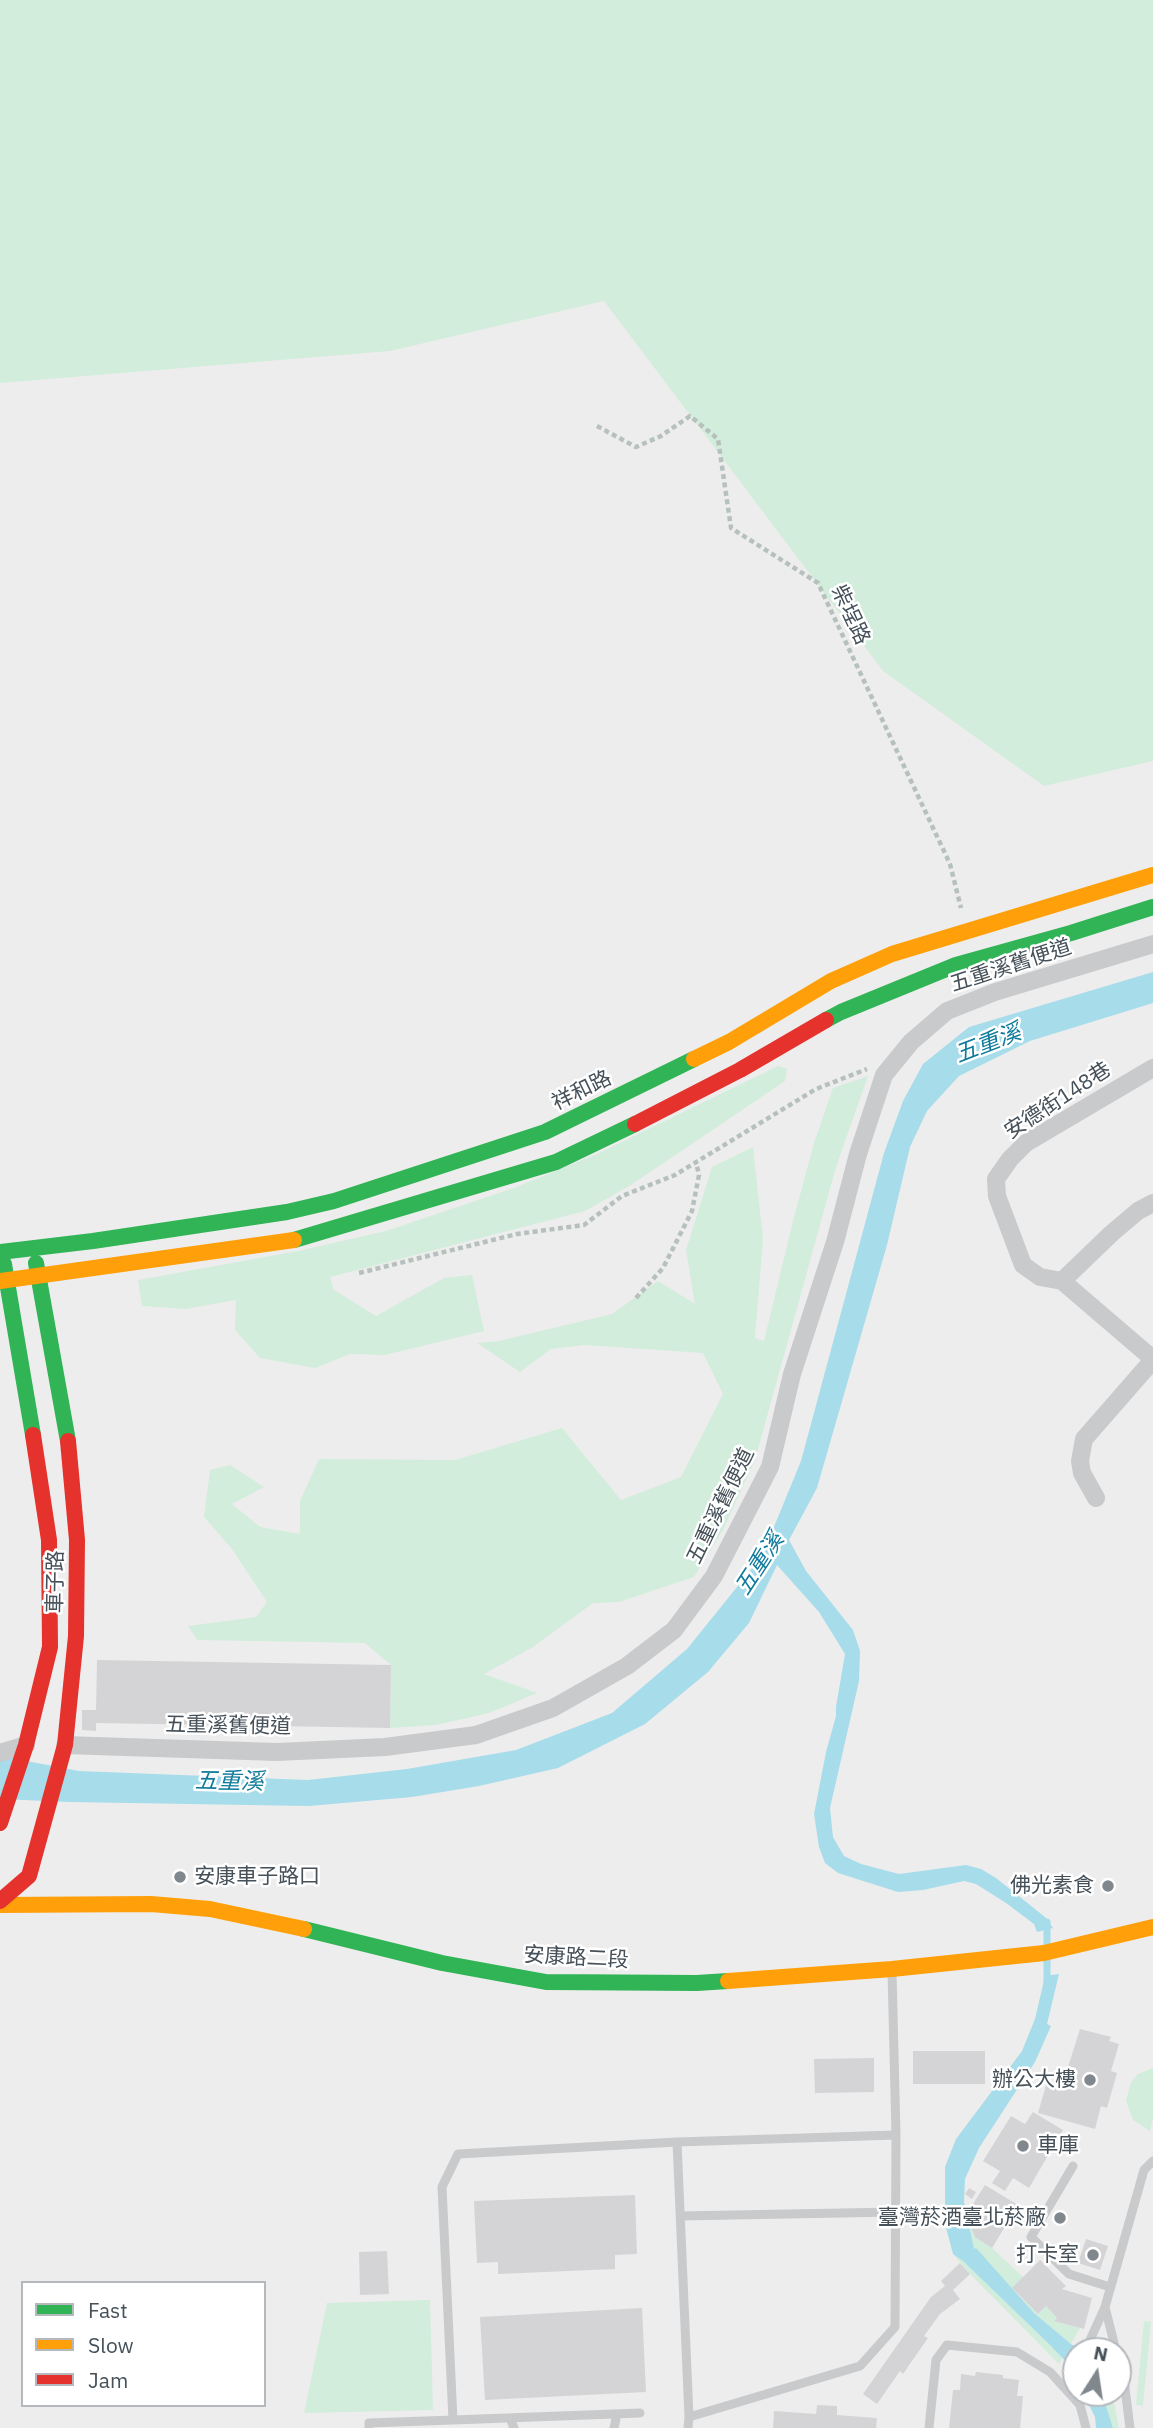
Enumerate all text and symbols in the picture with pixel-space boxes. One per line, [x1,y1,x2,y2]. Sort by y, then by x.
street label: 柴埕路 [825,581,875,649]
street label: 五重溪舊便道 [947,935,1075,997]
water label: 五重溪 [951,1019,1025,1069]
street label: 安德街148巷 [1000,1057,1116,1145]
street label: 祥和路 [548,1066,616,1116]
street label: 五重溪舊便道 [682,1444,760,1568]
water label: 五重溪 [730,1528,790,1600]
street label: 車子路 [43,1550,69,1614]
street label: 五重溪舊便道 [165,1712,291,1740]
water label: 五重溪 [194,1768,264,1796]
place label: 安康車子路口 [194,1864,320,1890]
marker: 安康車子路口 [172,1869,188,1885]
place label: 佛光素食 [1010,1873,1094,1899]
marker: 佛光素食 [1100,1878,1116,1894]
street label: 安康路二段 [523,1943,629,1973]
place label: 辦公大樓 [992,2067,1076,2093]
marker: 辦公大樓 [1082,2072,1098,2088]
place label: 車庫 [1037,2133,1079,2159]
marker: 車庫 [1015,2138,1031,2154]
place label: 臺灣菸酒臺北菸廠 [878,2205,1046,2231]
marker: 臺灣菸酒臺北菸廠 [1052,2210,1068,2226]
place label: 打卡室 [1016,2242,1079,2268]
marker: 打卡室 [1085,2247,1101,2263]
legend [21,2281,266,2407]
text: Fast [88,2296,128,2324]
text: Slow [88,2331,134,2359]
north arrow [1062,2337,1132,2407]
text: N [1092,2340,1110,2367]
text: Jam [88,2366,128,2394]

